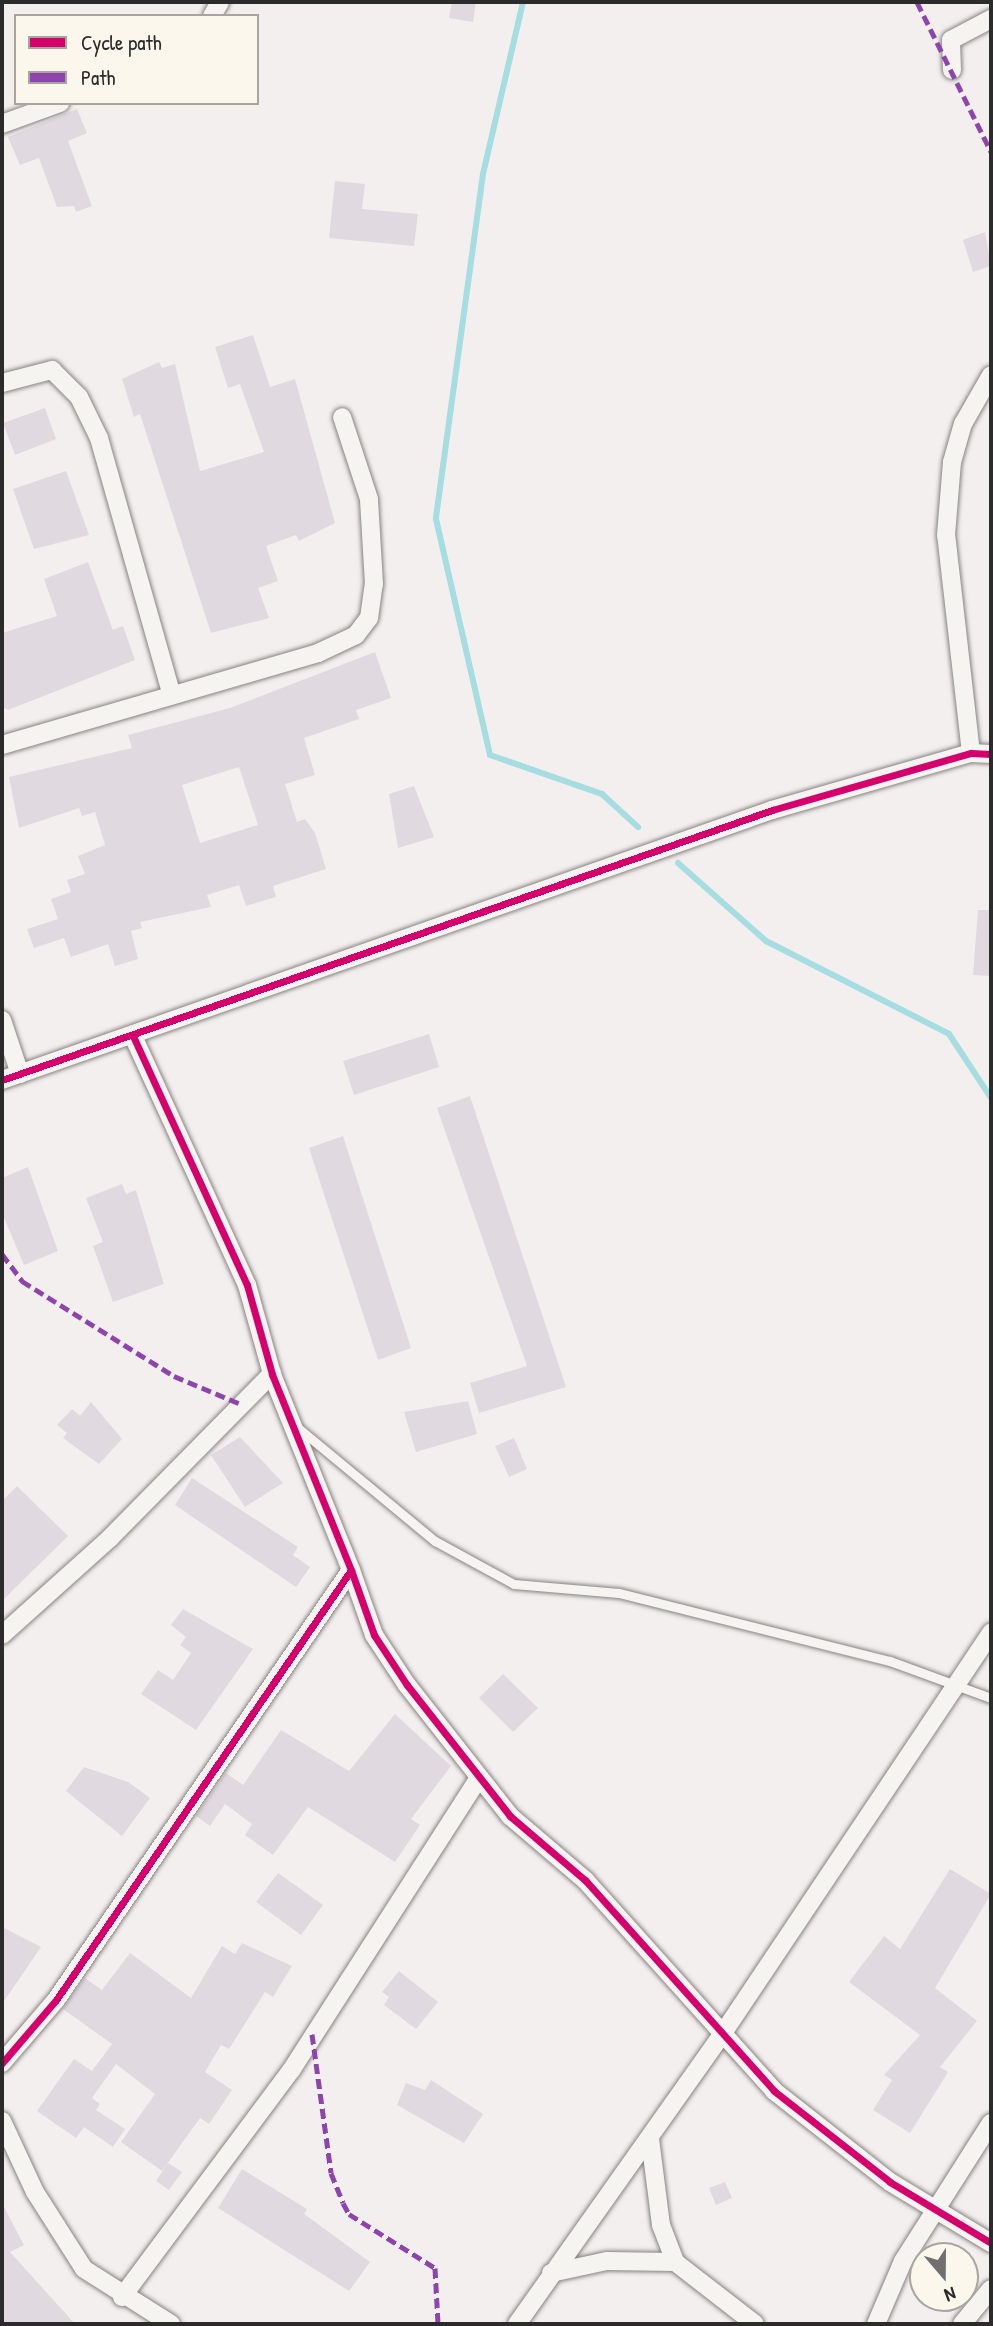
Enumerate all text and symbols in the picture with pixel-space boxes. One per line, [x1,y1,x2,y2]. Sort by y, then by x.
legend [14,14,259,105]
text: Cycle path [81,28,162,57]
text: Path [81,63,115,92]
north arrow [909,2242,979,2312]
text: N [941,2281,960,2309]

